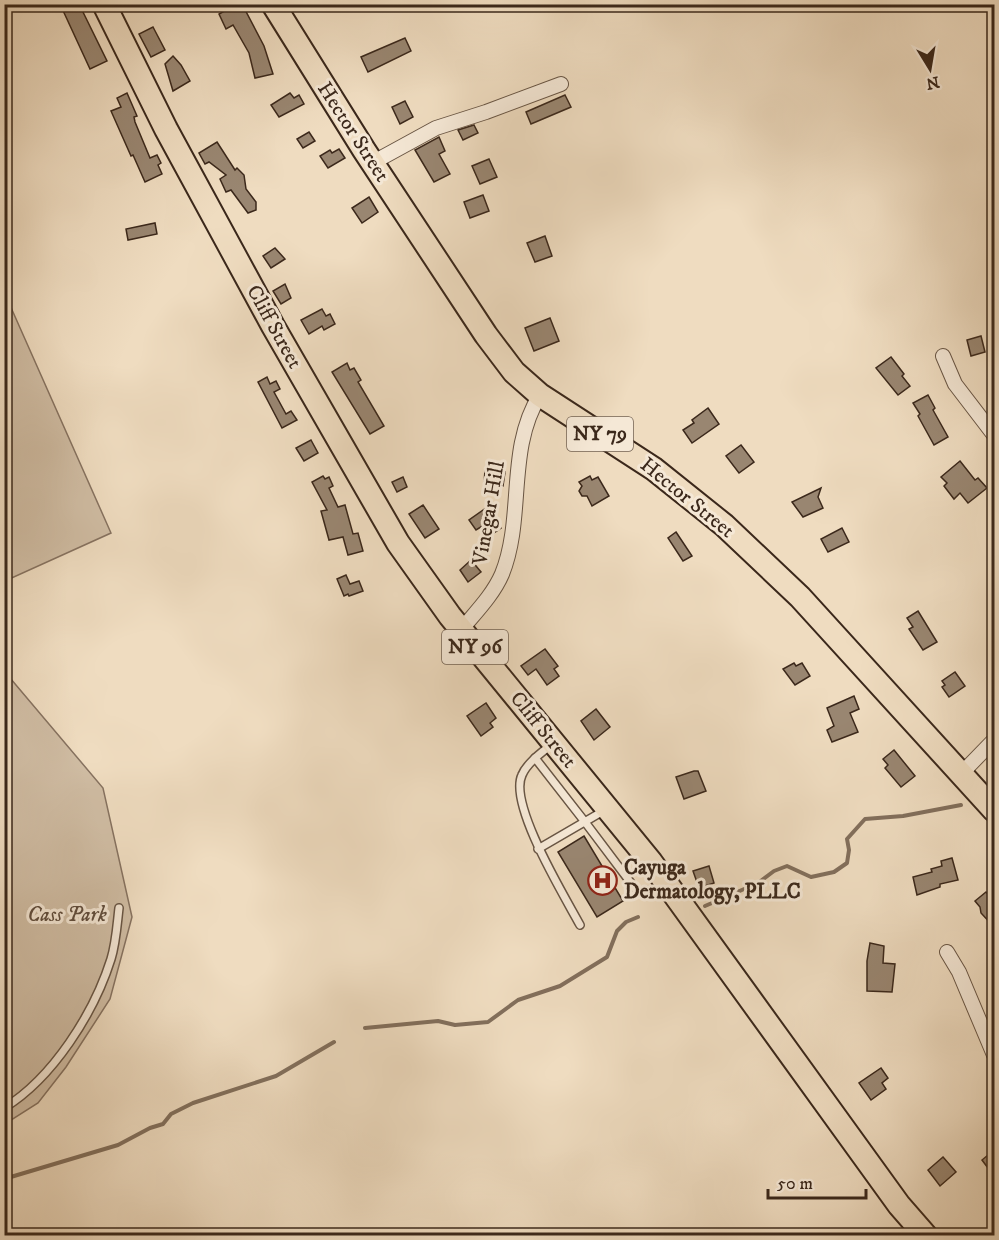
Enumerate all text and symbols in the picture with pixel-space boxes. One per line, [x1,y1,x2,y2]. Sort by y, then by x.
north arrow [900,39,960,99]
text: N [924,72,941,94]
street label: Hector Street [311,77,395,187]
street label: Cliff Street [240,281,308,374]
road number: NY 79 [567,417,633,451]
street label: Hector Street [635,452,740,544]
street label: Vinegar Hill [467,458,511,568]
road number: NY 96 [442,630,508,664]
street label: Cliff Street [504,686,582,774]
place label: Cayuga Dermatology, PLLC [624,855,801,905]
hospital icon: Cayuga Dermatology, PLLC [587,864,619,896]
park label: Cass Park [27,902,107,928]
scale bar [768,1162,866,1200]
text: 50 m [777,1173,813,1195]

